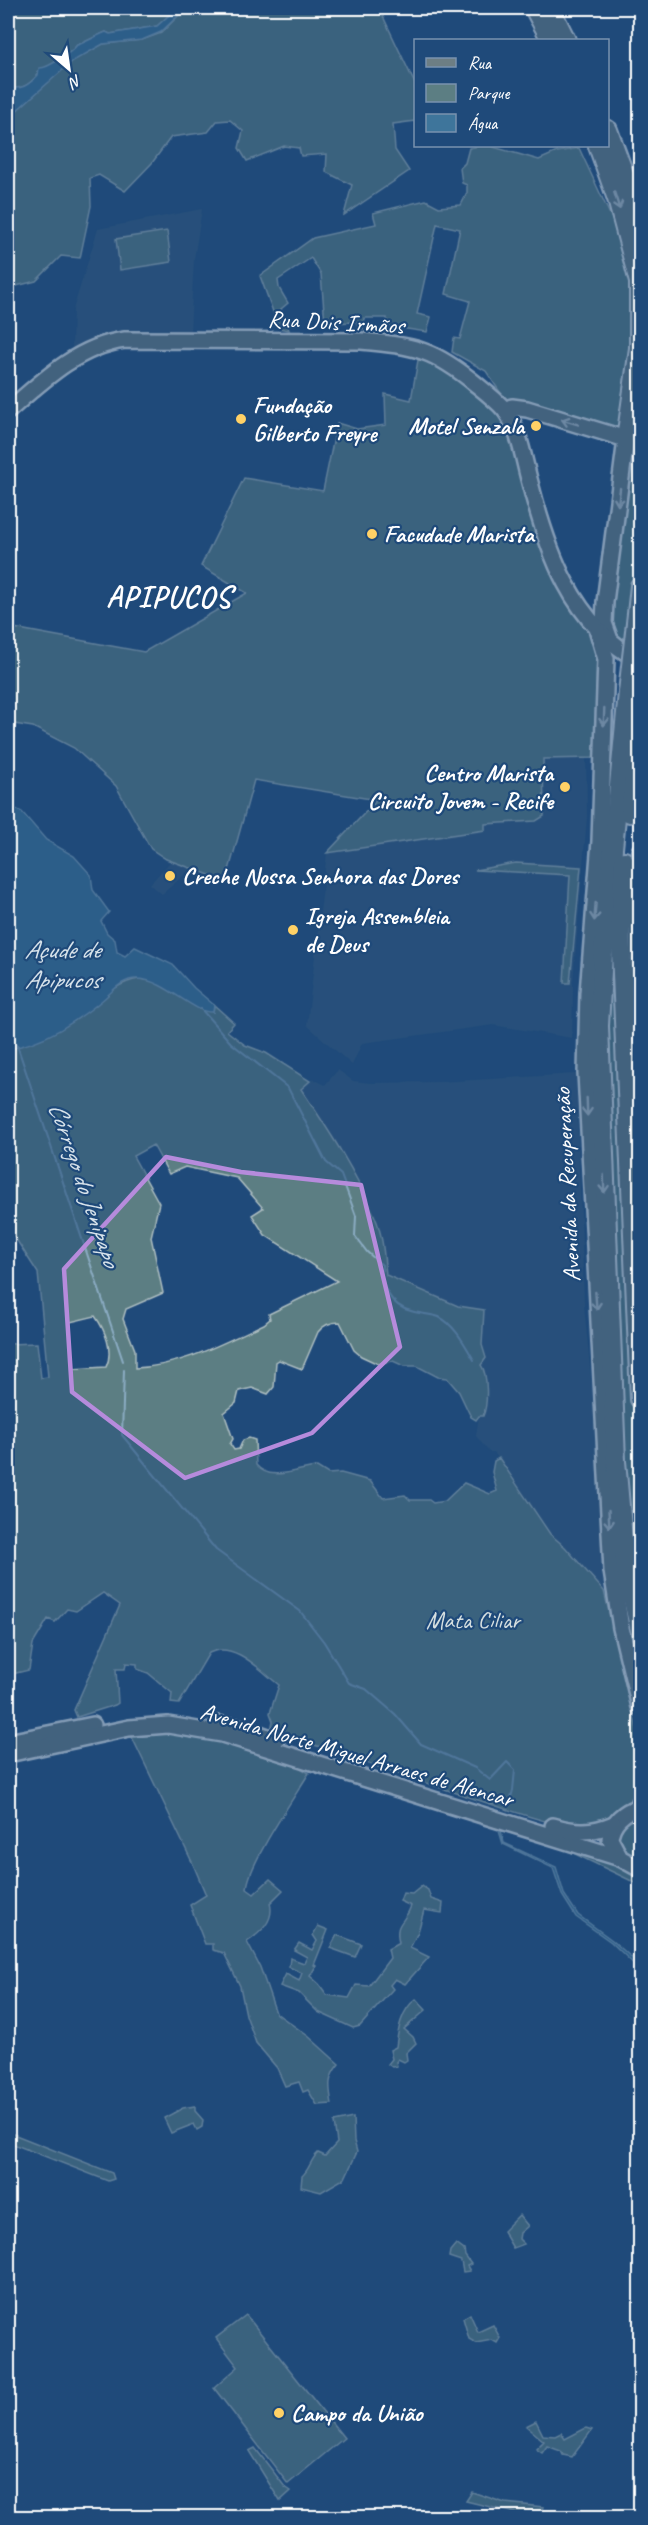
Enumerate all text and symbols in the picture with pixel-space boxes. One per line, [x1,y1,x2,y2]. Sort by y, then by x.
north arrow [39,39,99,99]
legend [414,39,609,147]
text: Rua [468,52,493,74]
text: N [64,70,85,94]
text: Parque [468,82,510,104]
text: Água [468,112,499,134]
one-way arrow [613,191,624,210]
street label: Rua Dois Irmãos [267,303,408,341]
place label: Fundação Gilberto Freyre [253,390,378,448]
place label: Motel Senzala [408,411,526,441]
marker: Fundação Gilberto Freyre [234,412,248,426]
one-way arrow [561,416,580,427]
marker: Motel Senzala [529,419,543,433]
one-way arrow [613,487,624,507]
place label: Facudade Marista [384,519,536,549]
marker: Facudade Marista [365,527,379,541]
district label: APIPUCOS [106,578,237,616]
one-way arrow [599,707,610,727]
place label: Centro Marista Circuito Jovem - Recife [368,758,555,816]
marker: Centro Marista Circuito Jovem - Recife [558,780,572,794]
place label: Creche Nossa Senhora das Dores [182,861,461,891]
marker: Creche Nossa Senhora das Dores [163,869,177,883]
place label: Igreja Assembleia de Deus [305,901,451,959]
one-way arrow [589,902,600,921]
marker: Igreja Assembleia de Deus [286,923,300,937]
water label: Açude de Apipucos [24,933,105,996]
street label: Avenida da Recuperação [547,1086,587,1283]
one-way arrow [582,1096,593,1116]
water label: Córrego do Jenipapo [41,1098,129,1274]
one-way arrow [599,1174,610,1194]
one-way arrow [591,1291,602,1311]
one-way arrow [603,1508,614,1528]
park label: Mata Ciliar [426,1605,522,1635]
street label: Avenida Norte Miguel Arraes de Alencar [197,1696,519,1815]
place label: Campo da União [291,2398,425,2428]
marker: Campo da União [272,2406,286,2420]

